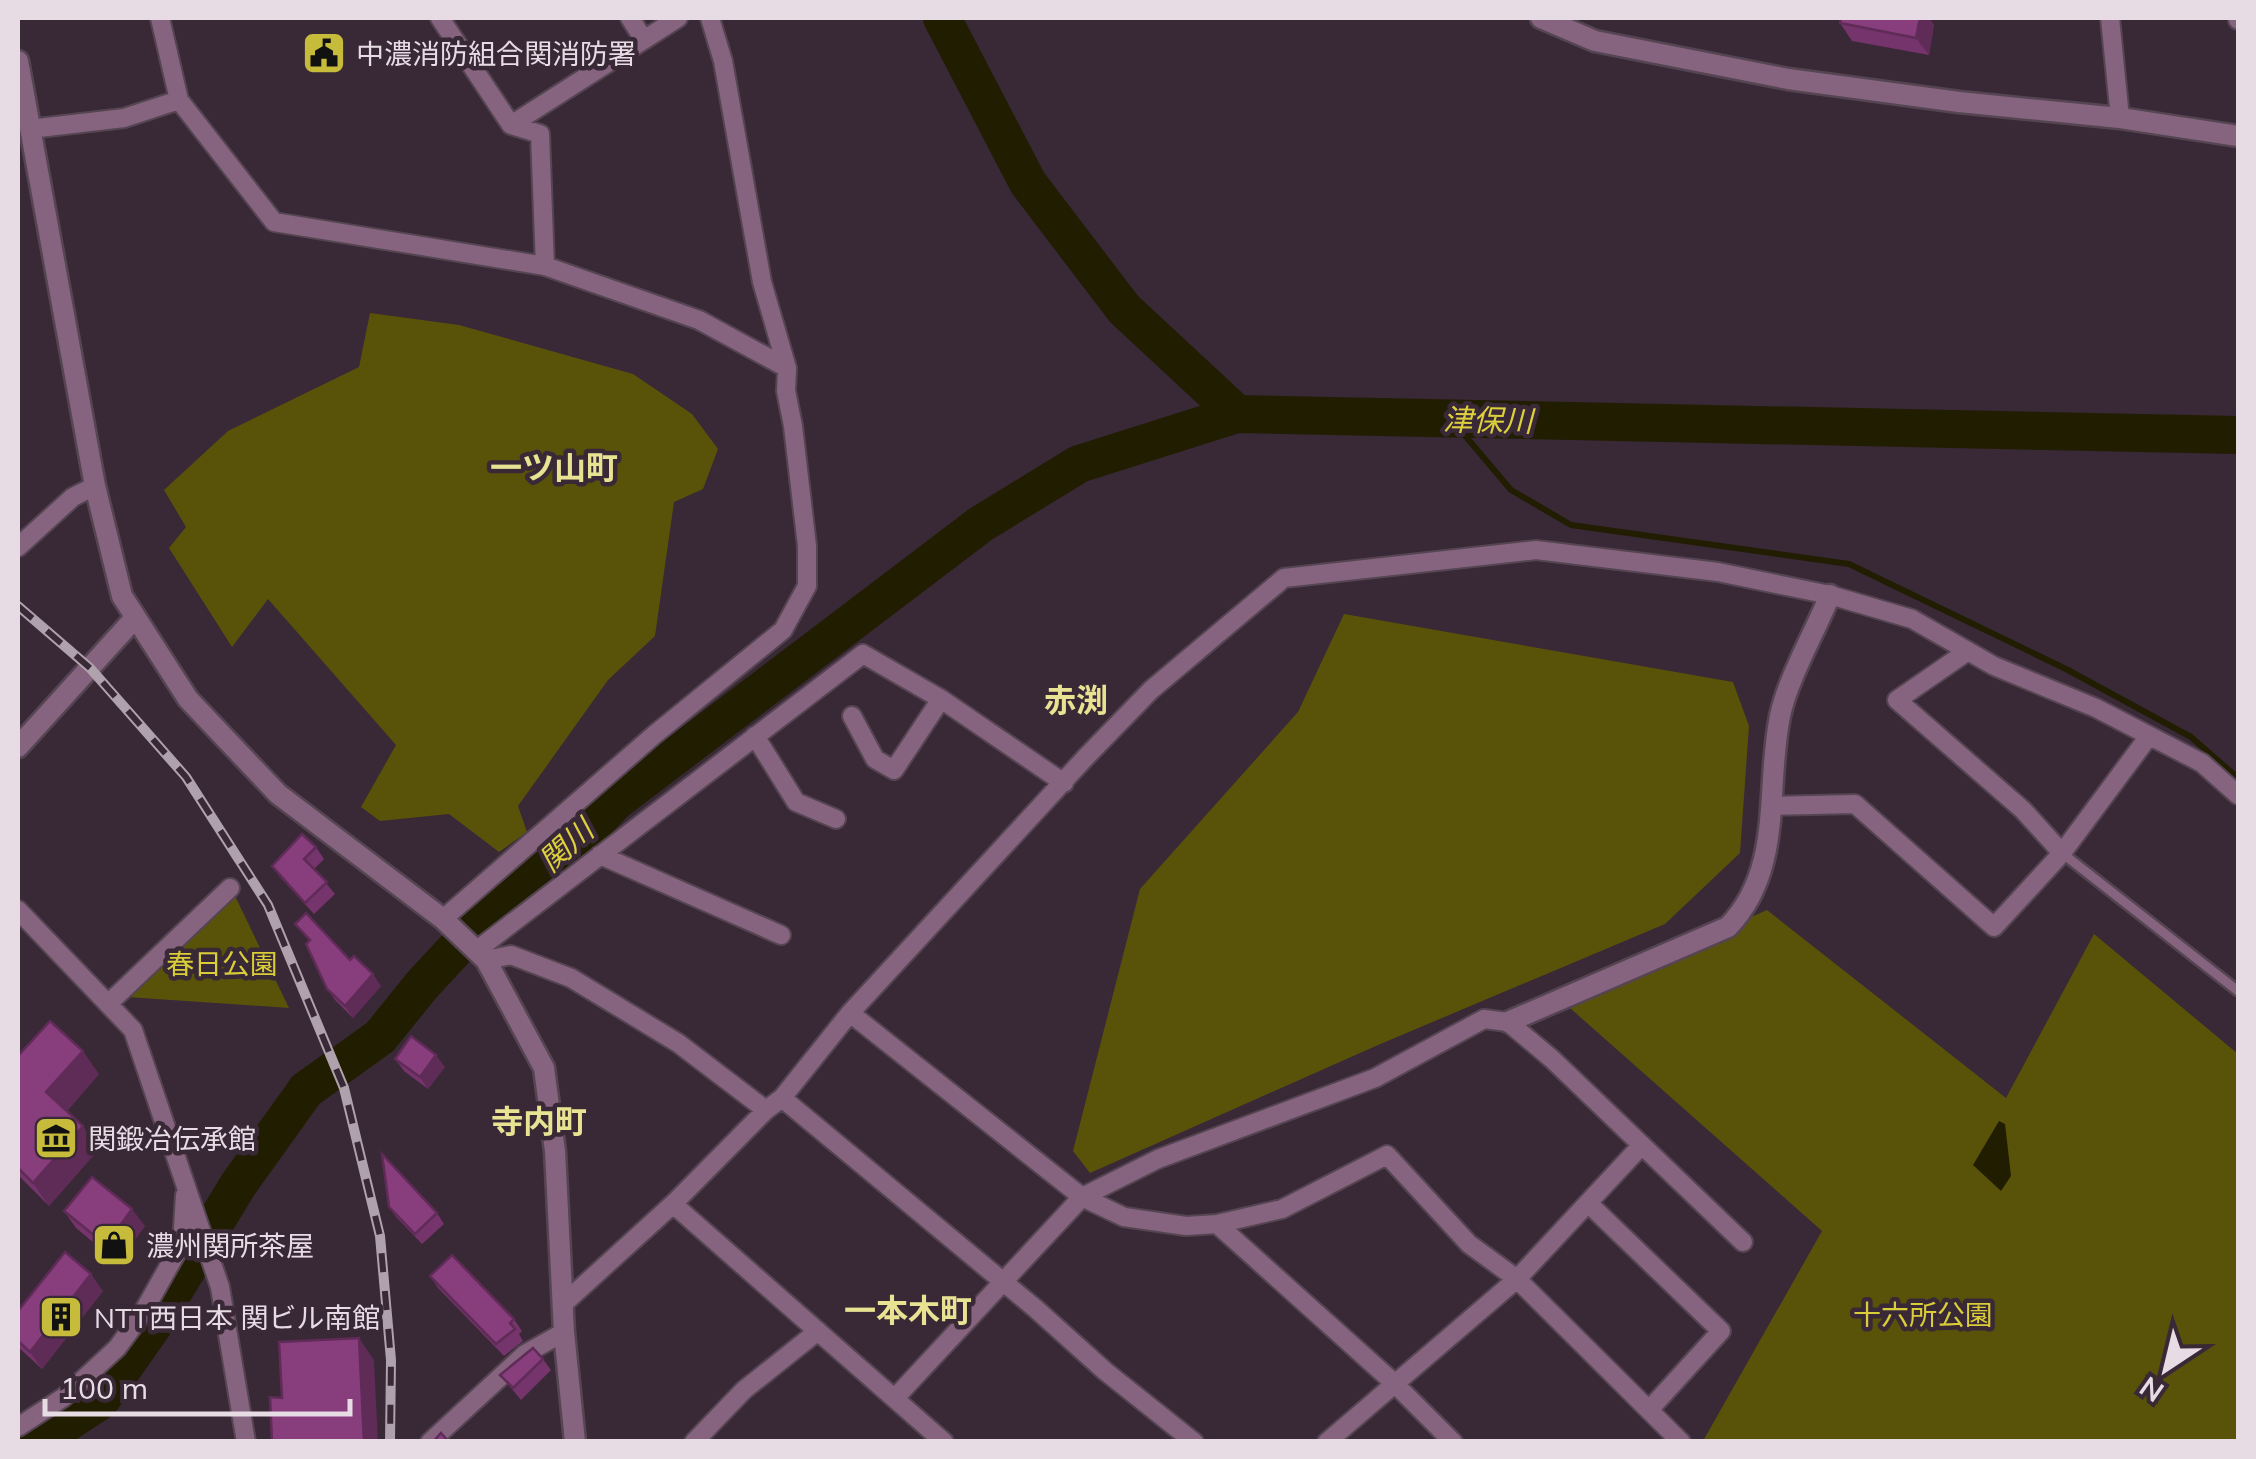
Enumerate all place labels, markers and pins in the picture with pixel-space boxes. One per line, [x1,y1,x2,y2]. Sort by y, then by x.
public building icon: 中濃消防組合関消防署 [301,30,347,76]
place label: 中濃消防組合関消防署 [356,36,636,71]
museum icon: 関鍛冶伝承館 [33,1115,79,1161]
place label: 関鍛冶伝承館 [88,1121,256,1156]
shop icon: 濃州関所茶屋 [91,1222,137,1268]
place label: 濃州関所茶屋 [146,1228,314,1263]
building icon: NTT西日本 関ビル南館 [38,1294,84,1340]
place label: NTT西日本 関ビル南館 [94,1300,380,1335]

